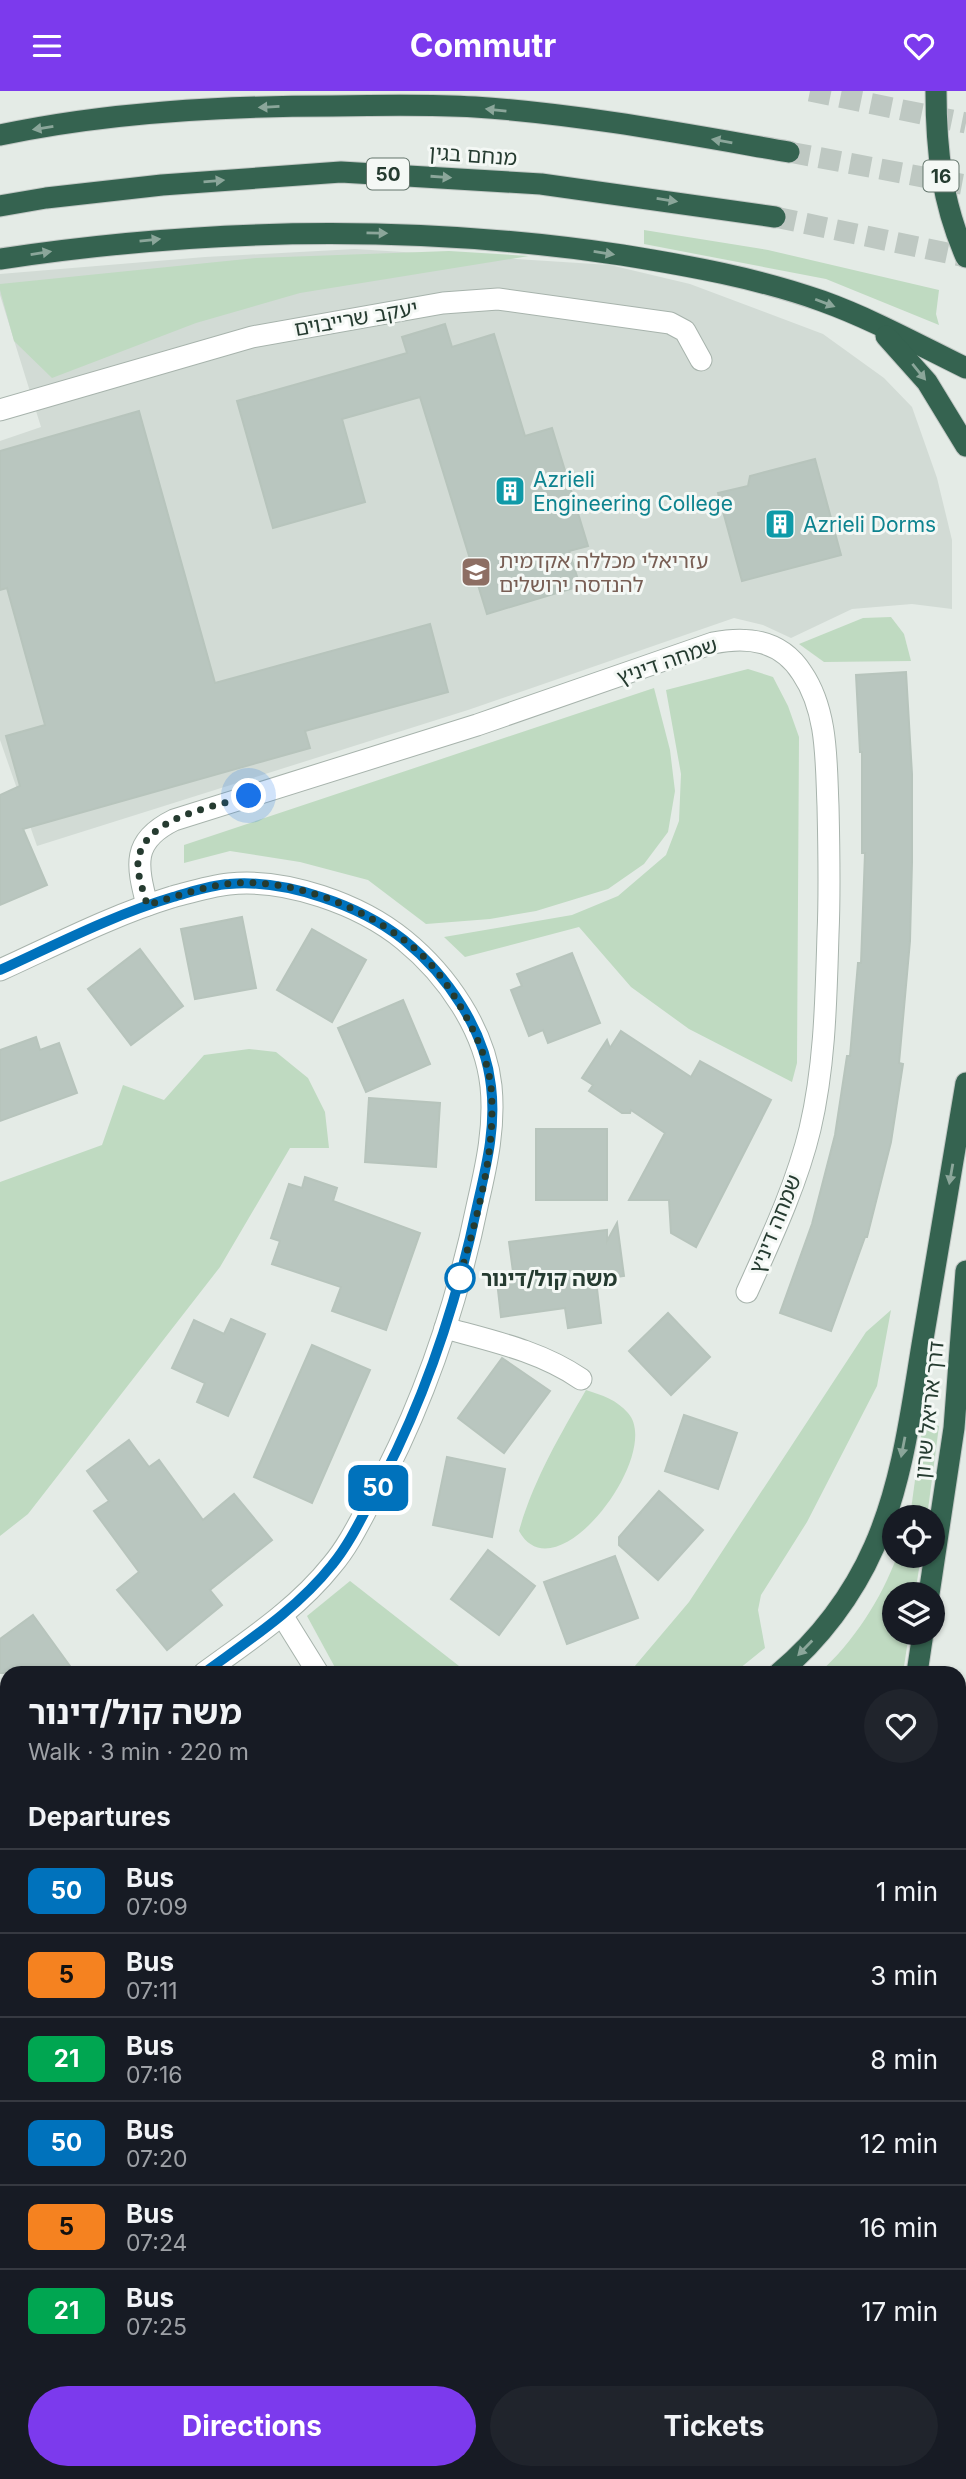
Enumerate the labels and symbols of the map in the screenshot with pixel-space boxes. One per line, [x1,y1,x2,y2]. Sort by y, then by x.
one-way arrow [258,101,280,112]
one-way arrow [485,104,507,115]
one-way arrow [32,123,54,134]
one-way arrow [711,135,733,146]
street label: מנחם בגין [428,139,518,171]
road number: 50 [367,159,409,190]
road number: 16 [923,160,958,191]
one-way arrow [430,172,452,183]
one-way arrow [203,175,225,186]
one-way arrow [656,195,678,206]
one-way arrow [367,227,389,239]
one-way arrow [139,234,161,245]
one-way arrow [30,247,52,258]
one-way arrow [593,248,615,259]
street label: יעקב שרייבוים [292,295,420,341]
one-way arrow [815,298,836,309]
one-way arrow [911,363,926,380]
place label: Azrieli Engineering College [533,467,733,516]
building icon: Azrieli Engineering College [493,474,527,508]
building icon: Azrieli Dorms [763,507,797,541]
place label: Azrieli Dorms [803,512,936,537]
place label: עזריאלי מכללה אקדמית להנדסה ירושלים [499,548,708,597]
school or university icon: עזריאלי מכללה אקדמית להנדסה ירושלים [459,555,493,589]
street label: שמחה דיניץ [613,632,721,690]
your location [231,778,266,813]
one-way arrow [945,1163,956,1185]
street label: שמחה דיניץ [744,1171,806,1277]
marker: משה קול/דינור [445,1263,475,1293]
place label: משה קול/דינור [481,1266,617,1291]
street label: דרך אריאל שרון [909,1340,949,1480]
one-way arrow [897,1436,908,1458]
line badge: 50 [346,1465,410,1511]
one-way arrow [798,1639,814,1656]

